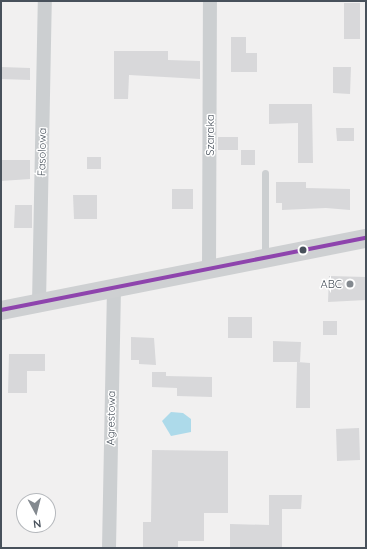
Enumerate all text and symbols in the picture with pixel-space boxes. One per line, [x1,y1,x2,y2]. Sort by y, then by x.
street label: Szaraka [203,114,217,156]
street label: Fasolowa [35,128,49,176]
unlabelled marker [298,245,308,255]
place label: ABC [321,277,342,291]
marker: ABC [345,279,355,289]
street label: Agrestowa [104,391,118,445]
north arrow [16,493,56,533]
text: N [32,516,42,531]

